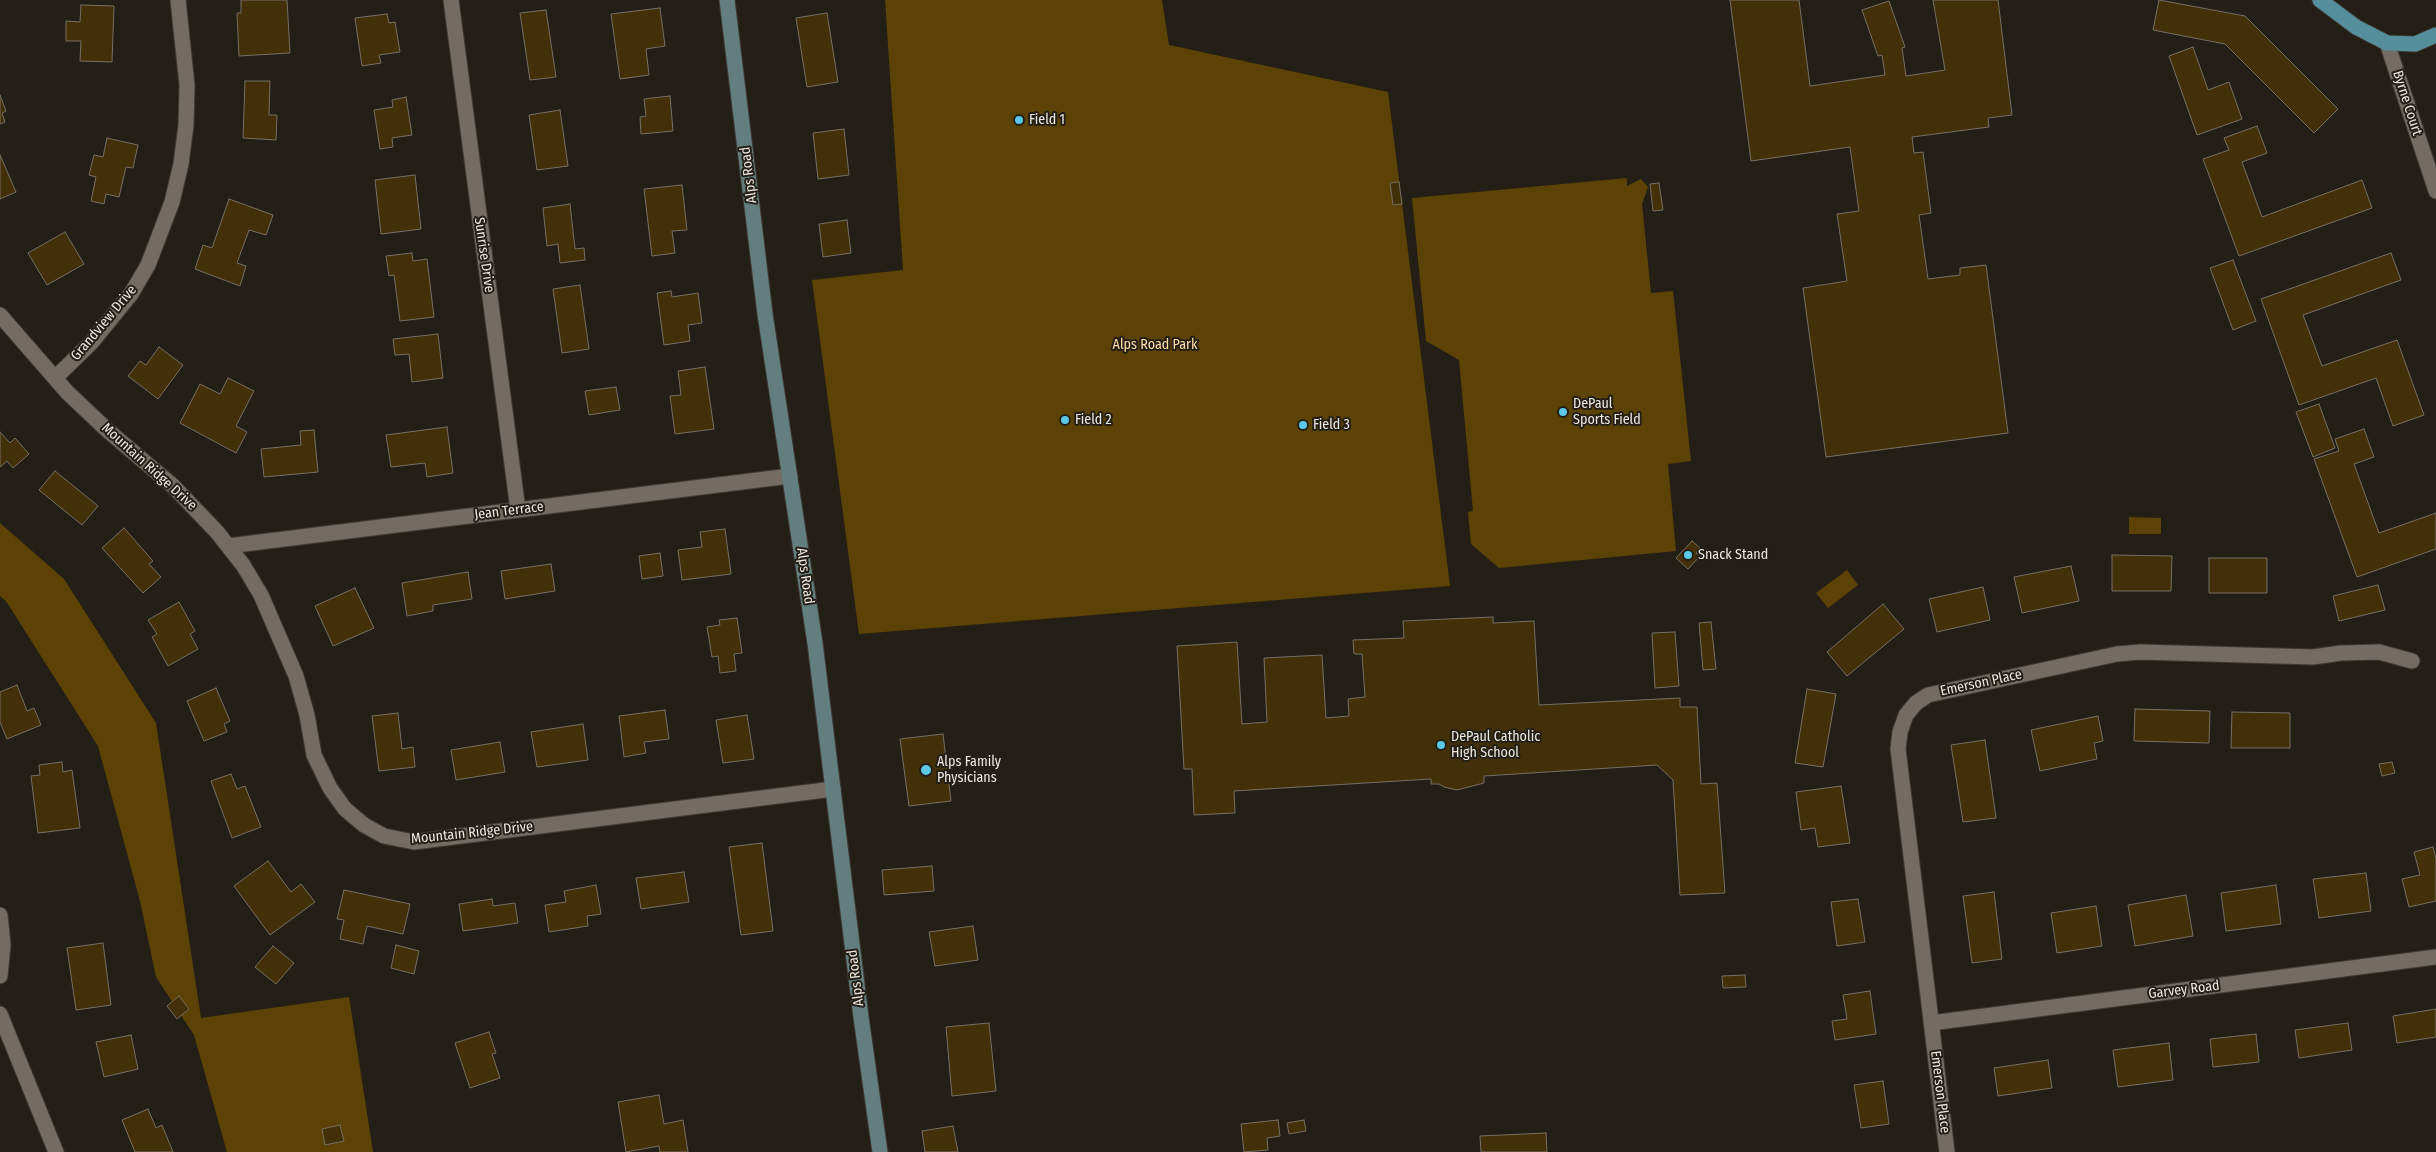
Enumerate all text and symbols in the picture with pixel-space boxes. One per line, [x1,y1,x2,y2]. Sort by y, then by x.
street label: Byrne Court [2389,68,2425,138]
place label: Field 1 [1029,112,1065,128]
marker: Field 1 [1013,114,1025,126]
street label: Alps Road [737,146,761,204]
street label: Sunrise Drive [470,216,498,294]
street label: Grandview Drive [68,282,140,364]
park label: Alps Road Park [1113,337,1197,353]
place label: DePaul Sports Field [1573,396,1641,428]
marker: DePaul Sports Field [1557,406,1569,418]
place label: Field 2 [1075,412,1112,428]
marker: Field 2 [1059,414,1071,426]
place label: Field 3 [1313,417,1350,433]
marker: Field 3 [1297,419,1309,431]
street label: Mountain Ridge Drive [98,420,200,514]
street label: Jean Terrace [473,498,545,524]
street label: Alps Road [793,547,817,605]
place label: Snack Stand [1698,547,1768,563]
marker: Snack Stand [1682,549,1694,561]
street label: Emerson Place [1939,666,2023,700]
place label: DePaul Catholic High School [1451,729,1540,762]
marker: DePaul Catholic High School [1435,739,1447,751]
place label: Alps Family Physicians [937,754,1001,786]
marker: Alps Family Physicians [919,763,933,777]
street label: Mountain Ridge Drive [410,818,534,848]
street label: Alps Road [844,949,868,1007]
street label: Garvey Road [2148,977,2220,1003]
street label: Emerson Place [1927,1050,1953,1134]

